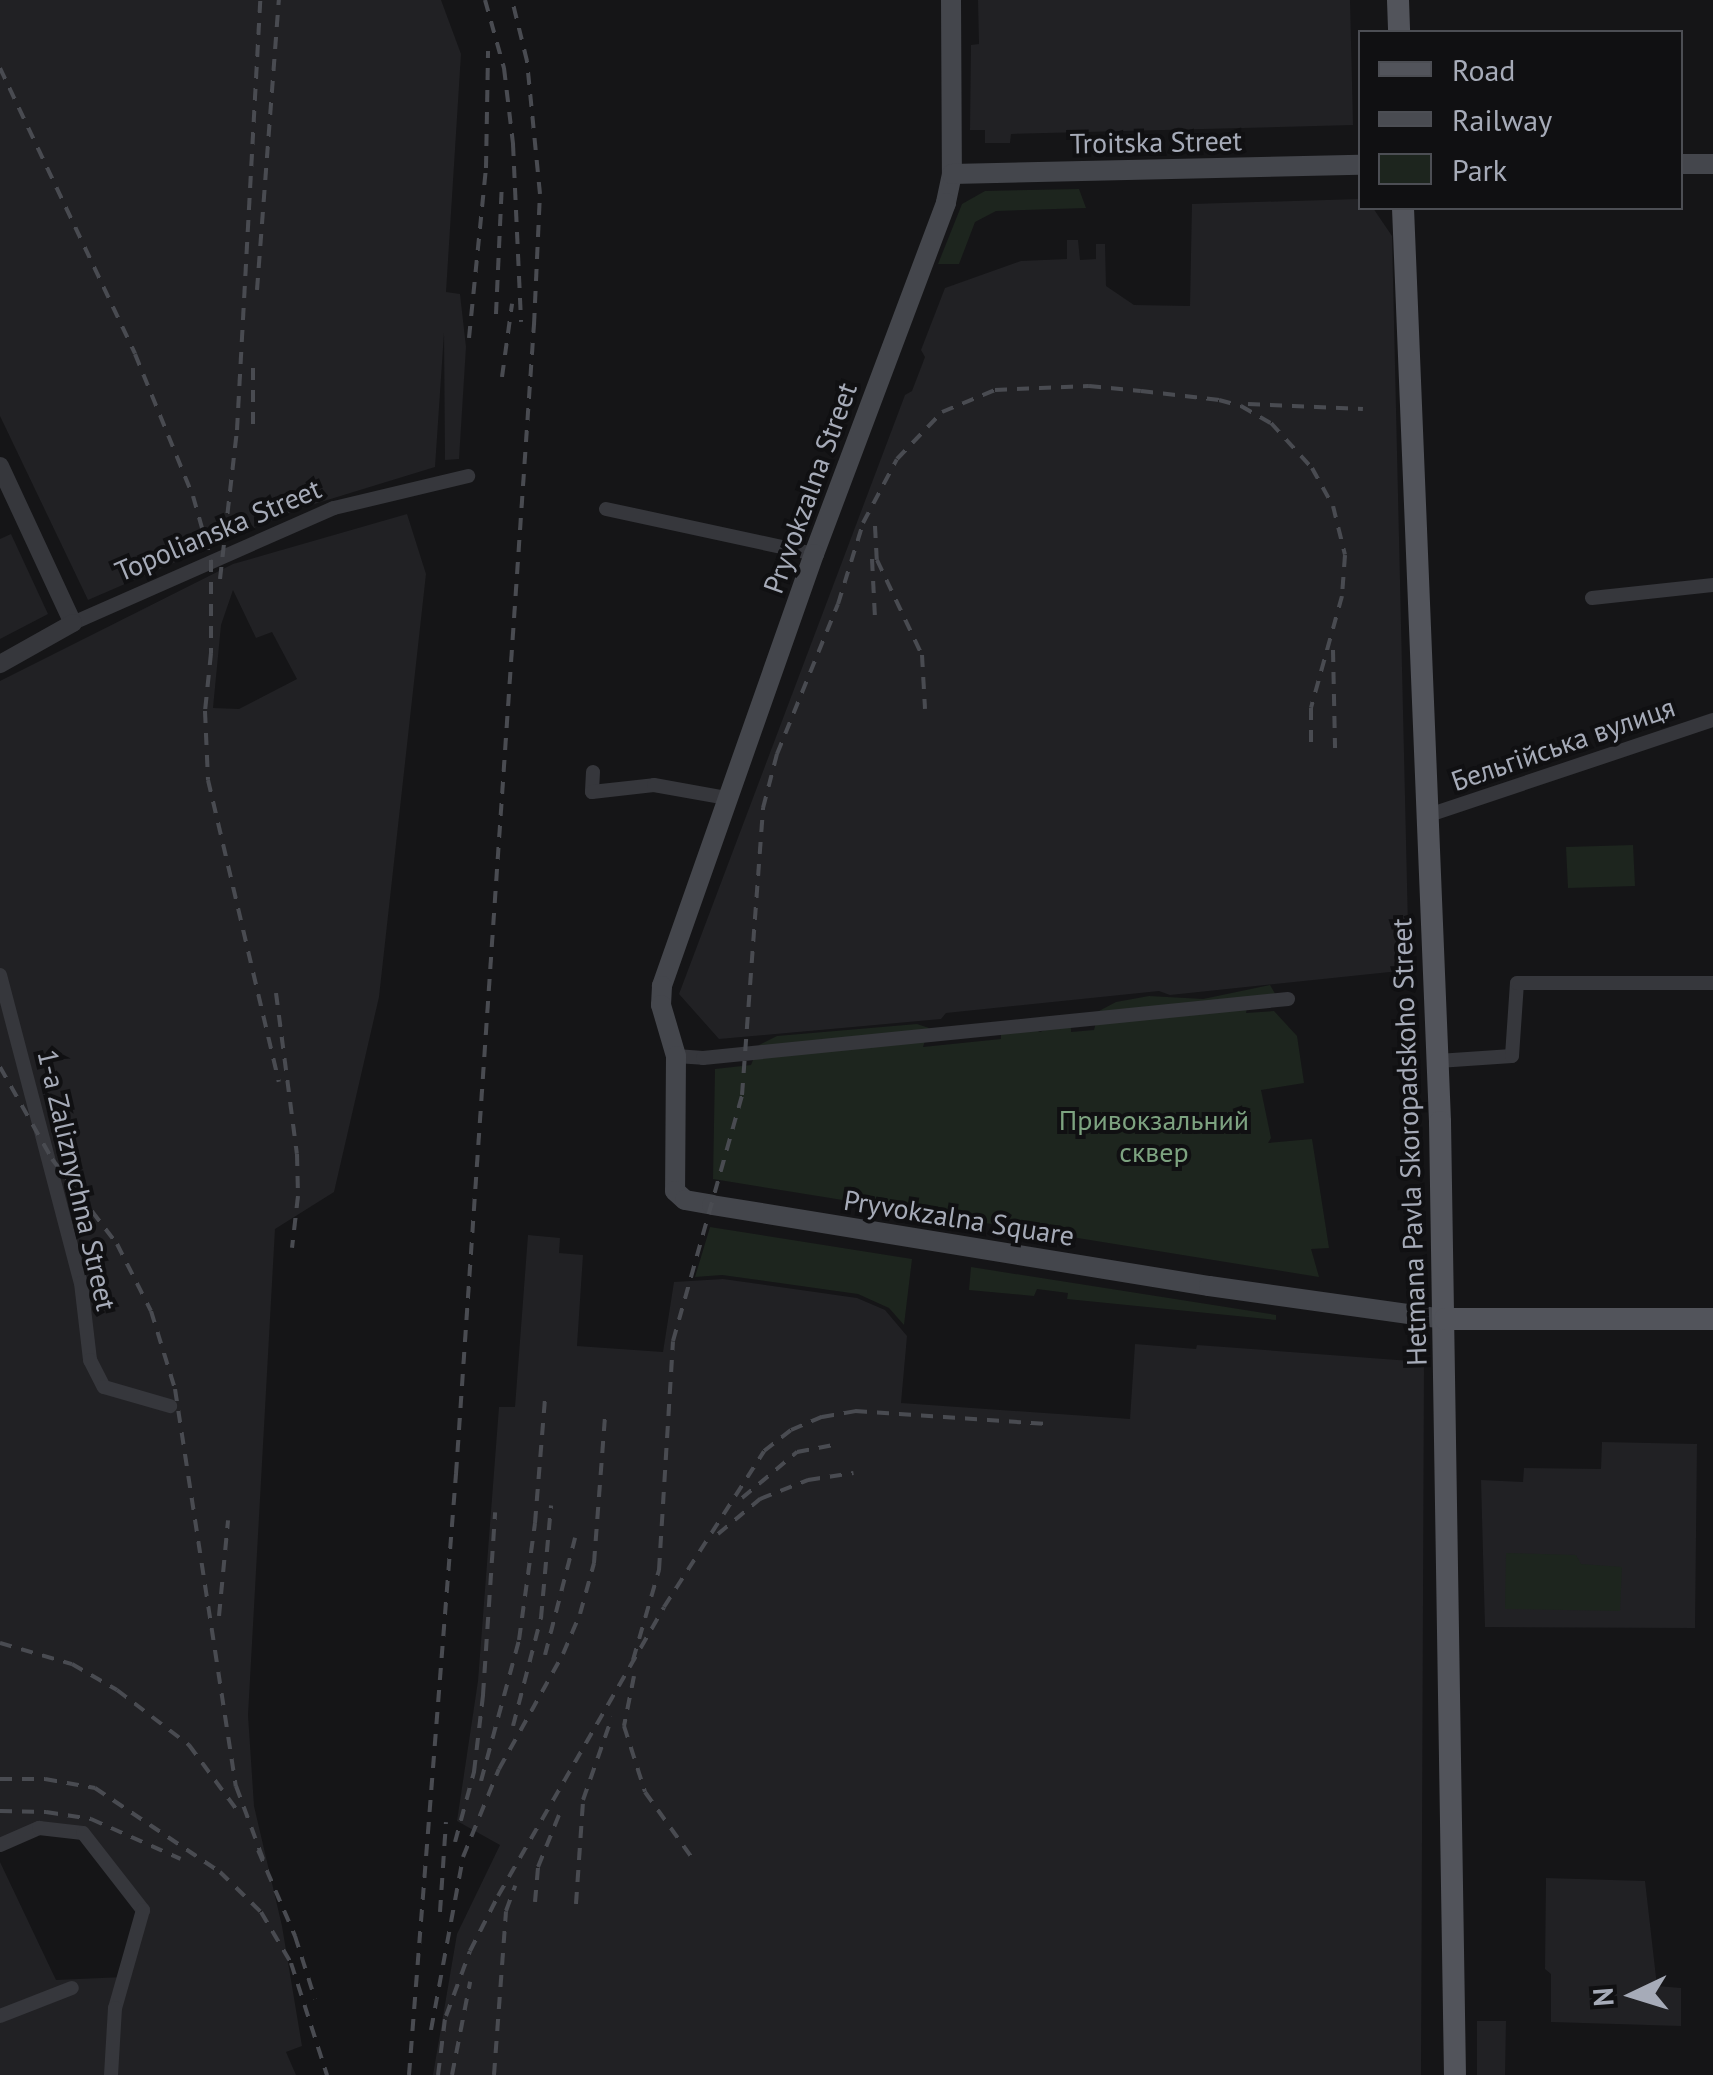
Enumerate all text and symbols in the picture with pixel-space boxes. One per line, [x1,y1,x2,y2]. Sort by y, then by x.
legend [1358,30,1683,210]
text: Road [1452,50,1516,89]
text: Railway [1452,100,1552,139]
street label: Troitska Street [1070,124,1242,160]
text: Park [1452,150,1507,189]
street label: Pryvokzalna Street [756,378,864,598]
street label: Topolianska Street [110,472,326,588]
street label: Бельгійська вулиця [1447,690,1679,798]
street label: Hetmana Pavla Skoropadskoho Street [1384,917,1434,1367]
street label: 1-a Zaliznychna Street [31,1046,123,1314]
park label: Привокзальний сквер [1059,1103,1249,1169]
street label: Pryvokzalna Square [841,1183,1077,1253]
north arrow [1583,1945,1683,2045]
text: N [1583,1987,1622,2008]

